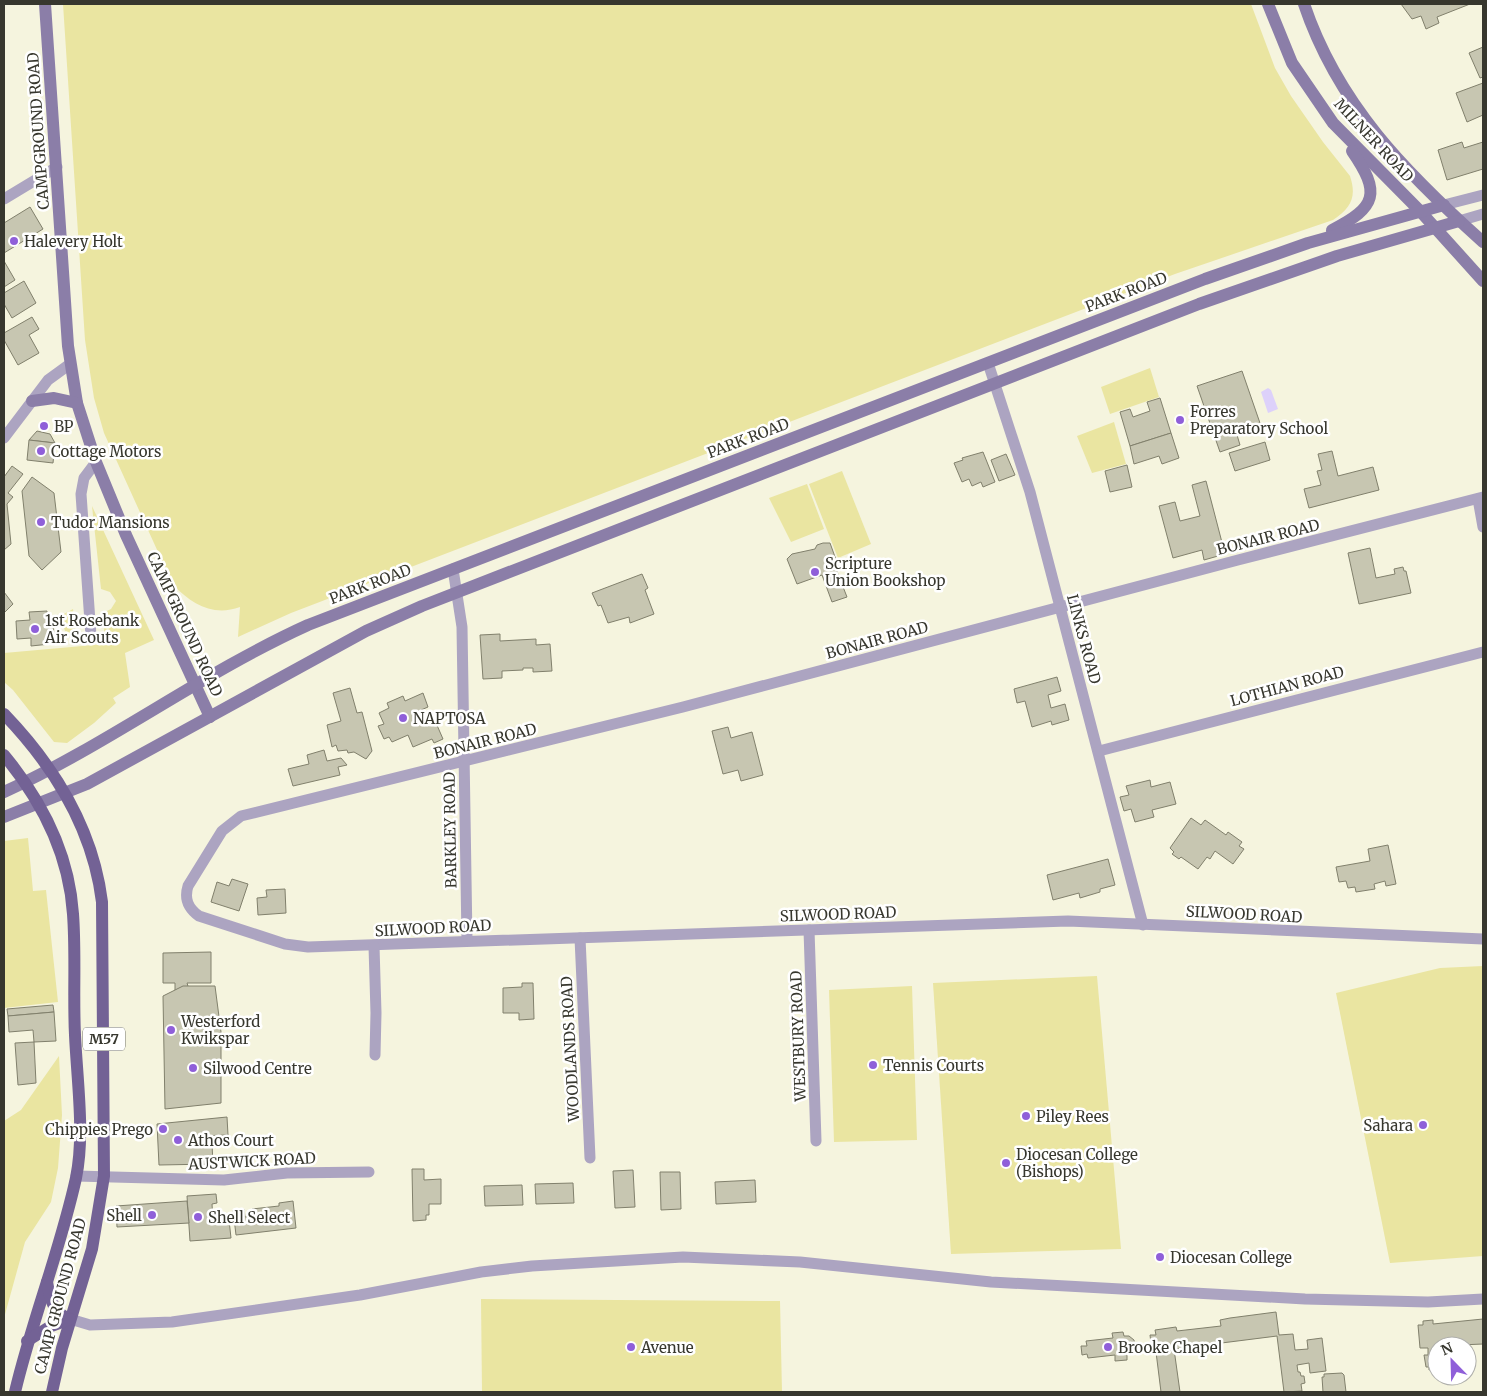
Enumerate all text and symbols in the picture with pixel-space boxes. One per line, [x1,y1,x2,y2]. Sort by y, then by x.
street label: CAMPGROUND ROAD [23,52,53,210]
street label: MILNER ROAD [1330,94,1418,186]
place label: Halevery Holt [24,232,123,251]
marker: Halevery Holt [8,235,20,247]
street label: PARK ROAD [1082,268,1170,316]
place label: Forres Preparatory School [1190,402,1328,438]
street label: PARK ROAD [704,414,792,462]
marker: Forres Preparatory School [1174,414,1186,426]
place label: BP [54,417,74,436]
marker: BP [38,420,50,432]
place label: Cottage Motors [51,442,161,461]
marker: Cottage Motors [35,445,47,457]
place label: Tudor Mansions [51,513,170,532]
street label: BONAIR ROAD [1215,515,1321,559]
marker: Tudor Mansions [35,516,47,528]
street label: CAMPGROUND ROAD [143,549,227,699]
place label: Scripture Union Bookshop [825,554,945,590]
street label: PARK ROAD [326,560,414,608]
marker: Scripture Union Bookshop [809,566,821,578]
street label: LINKS ROAD [1063,592,1105,686]
place label: 1st Rosebank Air Scouts [44,611,140,647]
street label: BONAIR ROAD [824,617,930,663]
marker: 1st Rosebank Air Scouts [29,623,41,635]
street label: LOTHIAN ROAD [1228,662,1346,710]
place label: NAPTOSA [413,709,486,728]
marker: NAPTOSA [397,712,409,724]
street label: BONAIR ROAD [432,719,538,763]
street label: BARKLEY ROAD [439,772,461,888]
street label: SILWOOD ROAD [1185,901,1303,927]
street label: SILWOOD ROAD [779,902,897,926]
street label: SILWOOD ROAD [374,915,492,941]
street label: WESTBURY ROAD [786,970,810,1103]
street label: WOODLANDS ROAD [557,976,583,1123]
place label: Westerford Kwikspar [180,1012,260,1048]
marker: Westerford Kwikspar [165,1024,177,1036]
road number: M57 [83,1028,125,1050]
place label: Tennis Courts [883,1056,984,1075]
place label: Silwood Centre [203,1059,312,1078]
marker: Tennis Courts [867,1059,879,1071]
marker: Silwood Centre [187,1062,199,1074]
place label: Piley Rees [1036,1107,1109,1126]
marker: Piley Rees [1020,1110,1032,1122]
place label: Sahara [1363,1116,1413,1135]
marker: Sahara [1417,1119,1429,1131]
place label: Chippies Prego [45,1120,153,1139]
marker: Chippies Prego [157,1123,169,1135]
place label: Athos Court [187,1131,274,1150]
marker: Athos Court [172,1134,184,1146]
place label: Diocesan College (Bishops) [1016,1145,1138,1181]
street label: AUSTWICK ROAD [187,1148,316,1174]
marker: Diocesan College (Bishops) [1000,1157,1012,1169]
place label: Shell [106,1206,142,1225]
place label: Shell Select [208,1208,291,1227]
marker: Shell [146,1209,158,1221]
marker: Shell Select [192,1211,204,1223]
street label: CAMP GROUND ROAD [30,1216,90,1376]
place label: Diocesan College [1170,1248,1292,1267]
marker: Diocesan College [1154,1251,1166,1263]
north arrow [1427,1336,1477,1386]
place label: Avenue [640,1338,694,1357]
place label: Brooke Chapel [1118,1338,1223,1357]
text: N [1438,1339,1456,1359]
marker: Avenue [625,1341,637,1353]
marker: Brooke Chapel [1102,1341,1114,1353]

